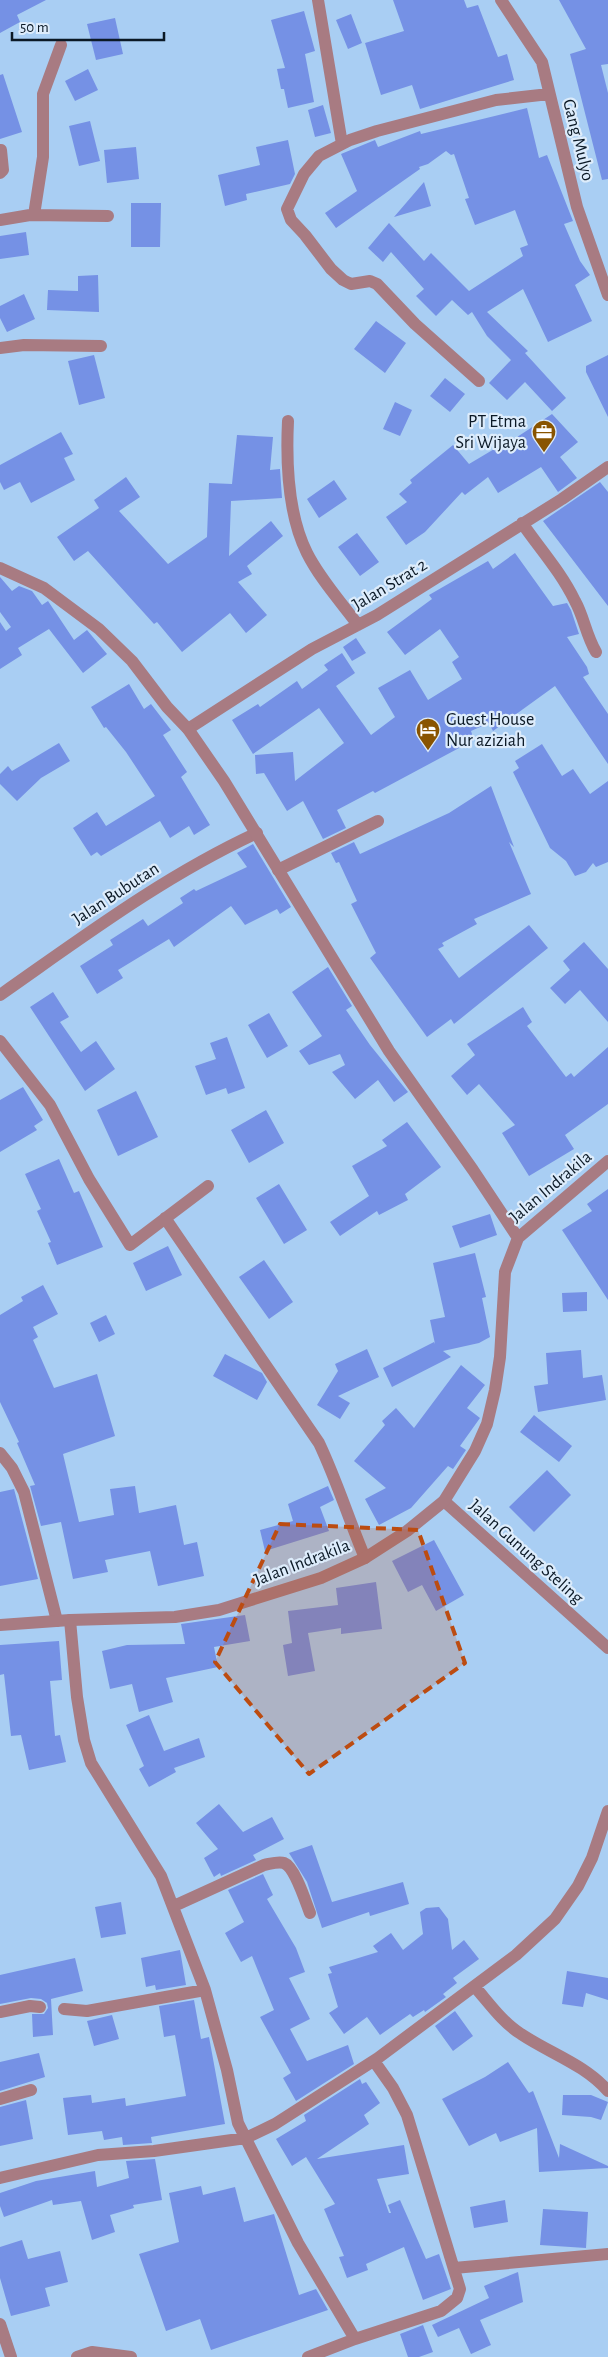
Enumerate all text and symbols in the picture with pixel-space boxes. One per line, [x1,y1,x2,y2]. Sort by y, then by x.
scale bar [12,10,165,42]
text: 50 m [20,20,49,35]
street label: Gang Mulyo [559,97,597,183]
place label: PT Etma Sri Wijaya [456,413,526,452]
office icon: PT Etma Sri Wijaya [531,419,557,453]
street label: Jalan Strat 2 [350,556,430,614]
place label: Guest House Nur aziziah [446,711,534,750]
hotel icon: Guest House Nur aziziah [415,717,441,751]
street label: Jalan Bubutan [70,860,162,928]
street label: Jalan Indrakila [507,1148,595,1226]
street label: Jalan Gunung Steling [466,1496,587,1608]
street label: Jalan Indrakila [252,1537,352,1589]

